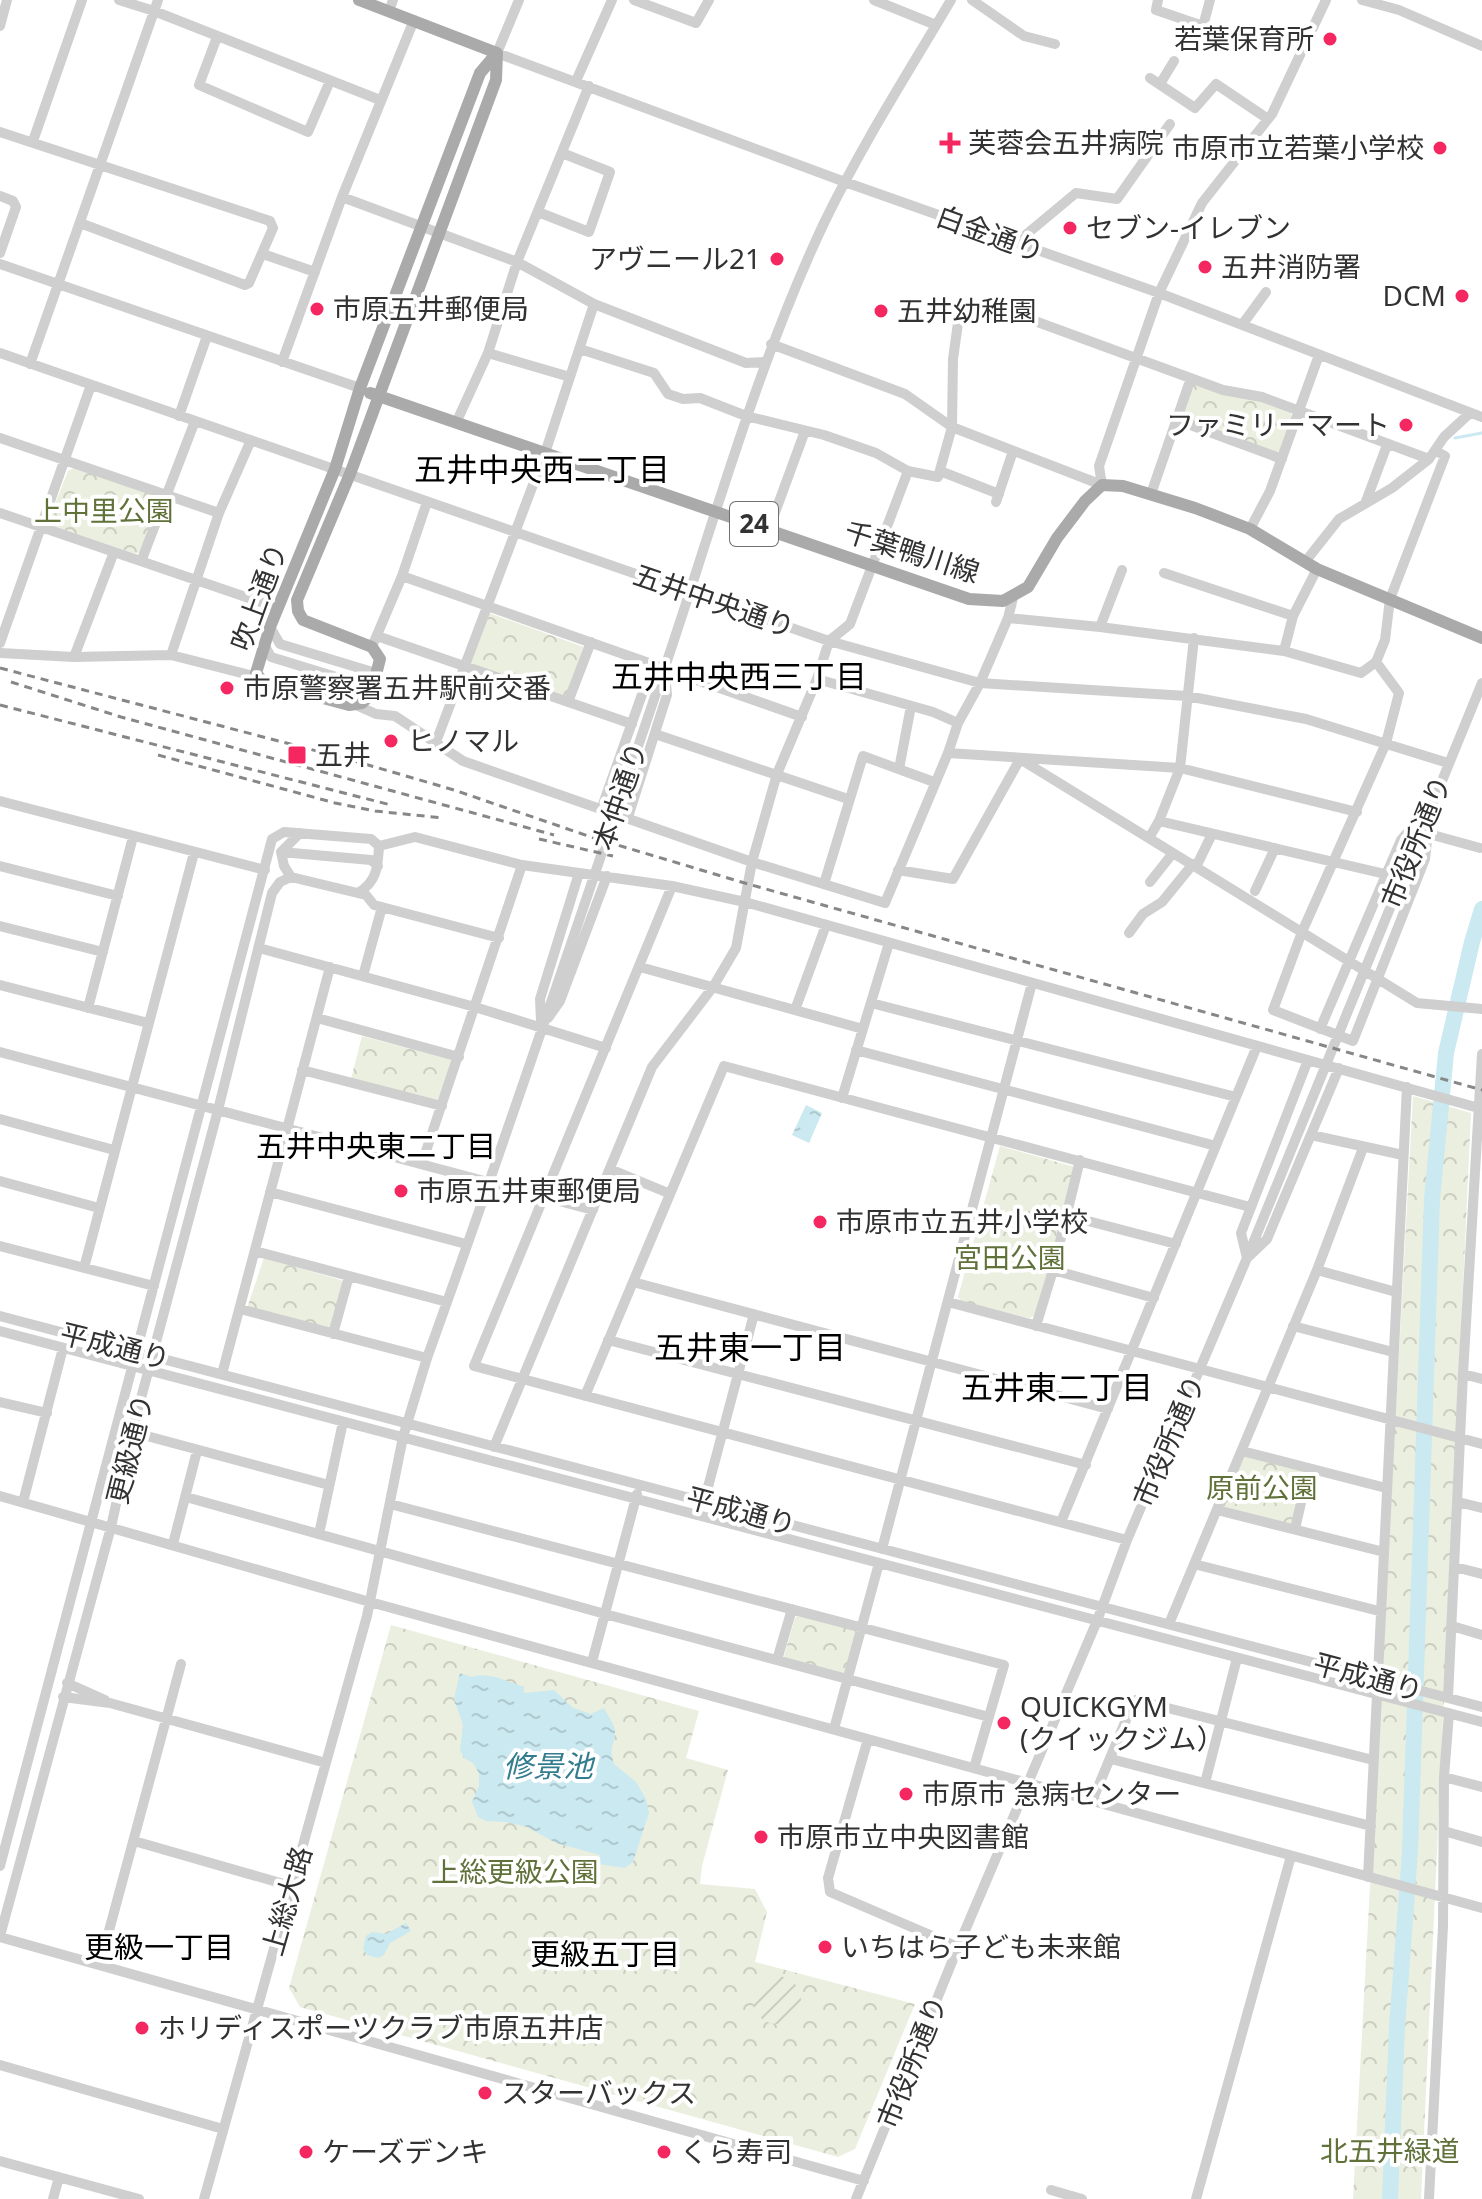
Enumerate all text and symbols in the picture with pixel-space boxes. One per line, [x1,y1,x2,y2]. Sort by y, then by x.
place label: 若葉保育所 [1174,19,1314,57]
marker: 若葉保育所 [1321,30,1339,48]
place label: 芙蓉会五井病院 [968,123,1164,161]
place label: 市原市立若葉小学校 [1172,128,1424,166]
marker: 芙蓉会五井病院 [939,132,961,154]
marker: 市原市立若葉小学校 [1431,139,1449,157]
street label: 白金通り [931,196,1049,270]
place label: セブン-イレブン [1086,208,1291,246]
marker: セブン-イレブン [1061,219,1079,237]
place label: アヴニール21 [589,239,761,277]
place label: 五井消防署 [1221,247,1361,285]
marker: アヴニール21 [768,250,786,268]
marker: 五井消防署 [1196,258,1214,276]
place label: DCM [1382,276,1446,314]
marker: DCM [1453,287,1471,305]
place label: 市原五井郵便局 [333,289,529,327]
place label: 五井幼稚園 [897,291,1037,329]
marker: 市原五井郵便局 [308,300,326,318]
marker: 五井幼稚園 [872,302,890,320]
place label: ファミリーマート [1166,405,1390,443]
marker: ファミリーマート [1397,416,1415,434]
district label: 五井中央西二丁目 [414,447,670,490]
park label: 上中里公園 [34,491,174,529]
road number: 24 [730,502,778,546]
street label: 千葉鴨川線 [840,511,985,591]
street label: 吹上通り [221,538,295,656]
street label: 五井中央通り [629,555,800,645]
district label: 五井中央西三丁目 [611,654,867,697]
place label: 市原警察署五井駅前交番 [243,668,551,706]
marker: 市原警察署五井駅前交番 [218,679,236,697]
place label: ヒノマル [407,721,519,759]
marker: ヒノマル [382,732,400,750]
place label: 五井 [315,735,371,773]
street label: 本仲通り [583,737,655,855]
marker: 五井 [286,744,308,766]
street label: 市役所通り [1371,770,1459,914]
district label: 五井中央東二丁目 [256,1125,496,1166]
place label: 市原五井東郵便局 [417,1171,641,1209]
marker: 市原五井東郵便局 [392,1182,410,1200]
place label: 市原市立五井小学校 [836,1202,1088,1240]
marker: 市原市立五井小学校 [811,1213,829,1231]
park label: 宮田公園 [954,1238,1066,1276]
street label: 平成通り [56,1313,174,1377]
district label: 五井東一丁目 [654,1325,846,1368]
district label: 五井東二丁目 [961,1365,1153,1408]
street label: 市役所通り [1123,1369,1213,1512]
street label: 更級通り [97,1390,161,1508]
park label: 原前公園 [1206,1468,1318,1506]
street label: 平成通り [682,1477,800,1543]
street label: 平成通り [1309,1643,1427,1709]
place label: QUICKGYM (クイックジム） [1020,1687,1224,1757]
marker: QUICKGYM (クイックジム） [995,1714,1013,1732]
water label: 修景池 [503,1745,596,1786]
place label: 市原市 急病センター [922,1774,1181,1812]
marker: 市原市 急病センター [897,1785,915,1803]
place label: 市原市立中央図書館 [777,1817,1029,1855]
marker: 市原市立中央図書館 [752,1828,770,1846]
street label: 上総大路 [252,1842,320,1960]
park label: 上総更級公園 [431,1852,599,1890]
district label: 更級一丁目 [84,1926,234,1967]
place label: いちはら子ども未来館 [841,1927,1121,1965]
district label: 更級五丁目 [530,1933,680,1974]
marker: いちはら子ども未来館 [816,1938,834,1956]
street label: 市役所通り [867,1990,955,2134]
place label: ホリディスポーツクラブ市原五井店 [158,2008,603,2046]
marker: ホリディスポーツクラブ市原五井店 [133,2019,151,2037]
place label: スターバックス [501,2073,696,2111]
marker: スターバックス [476,2084,494,2102]
park label: 北五井緑道 [1320,2131,1460,2169]
place label: ケーズデンキ [322,2132,489,2170]
place label: くら寿司 [680,2132,792,2170]
marker: ケーズデンキ [297,2143,315,2161]
marker: くら寿司 [655,2143,673,2161]

